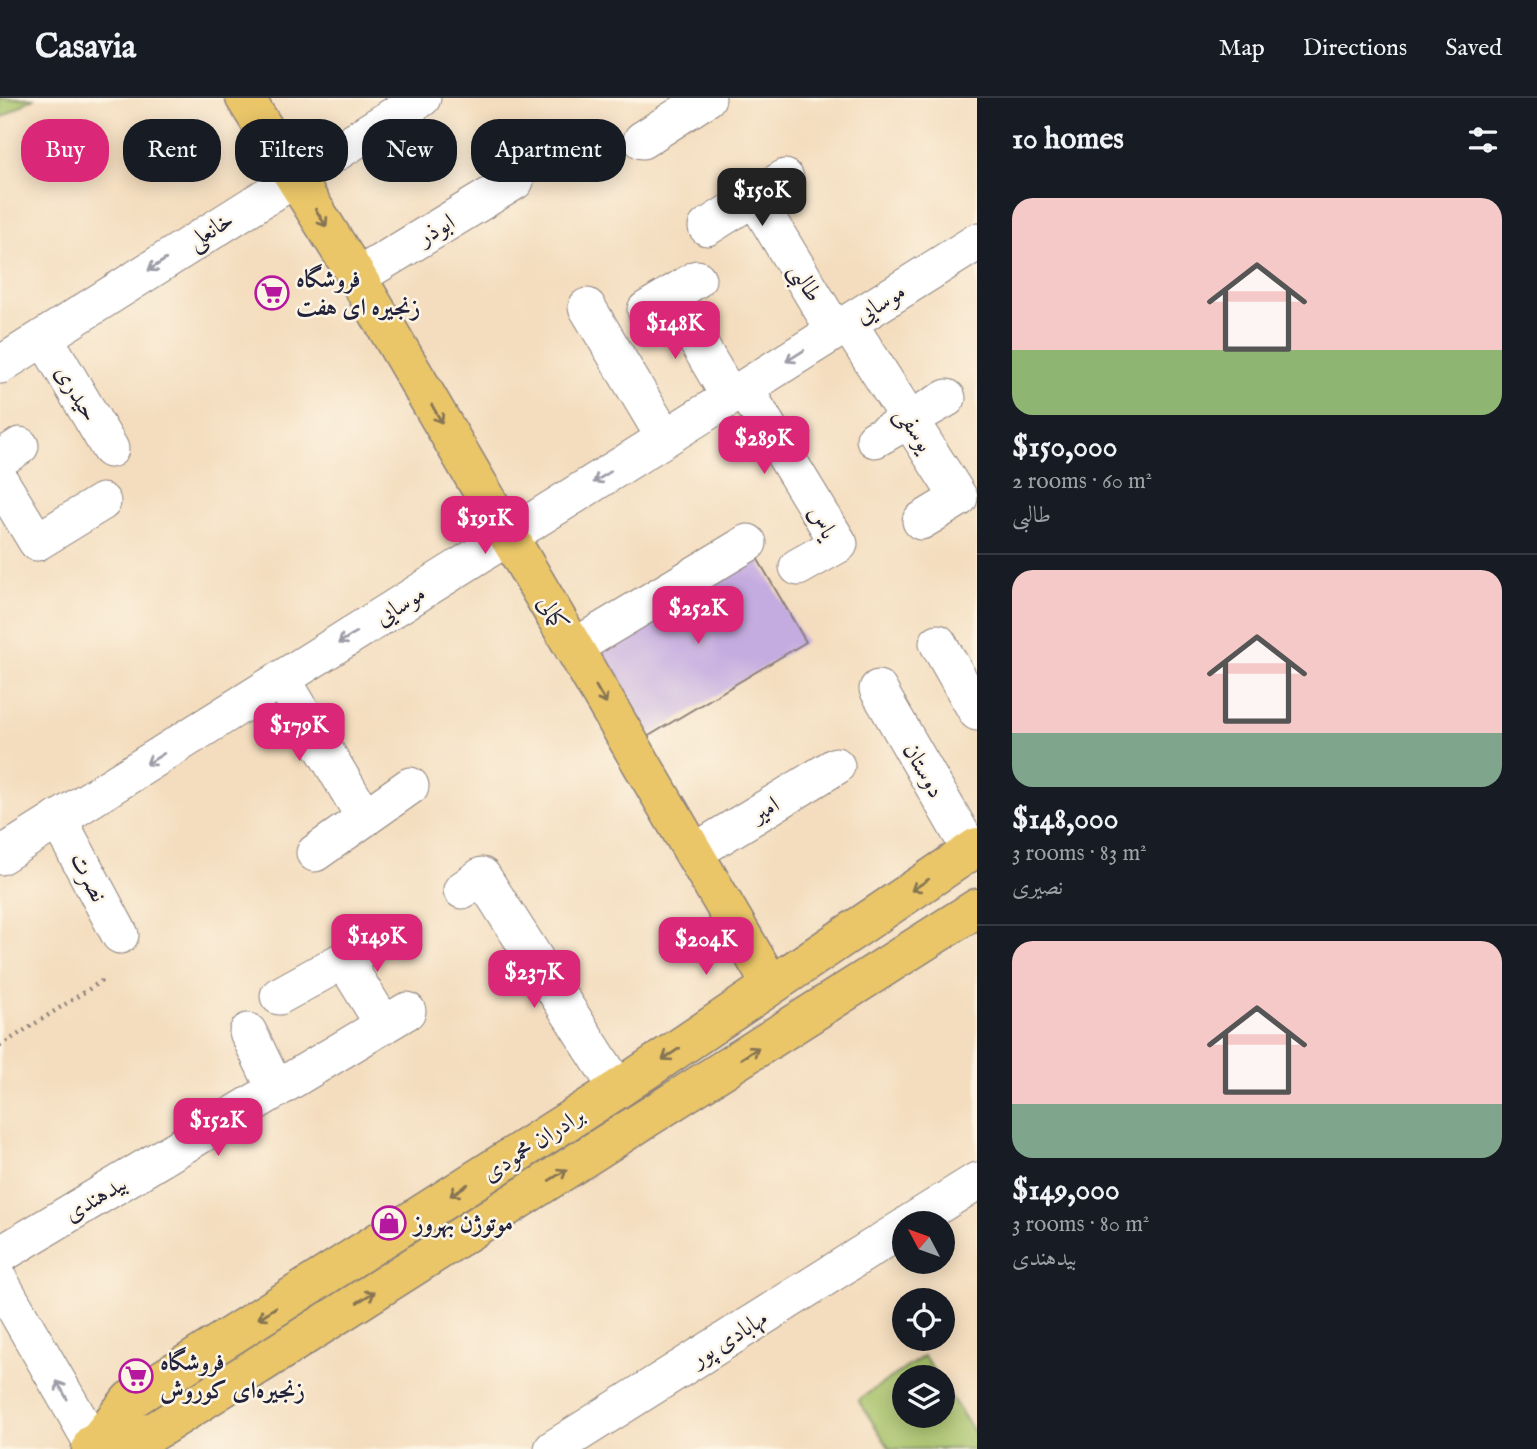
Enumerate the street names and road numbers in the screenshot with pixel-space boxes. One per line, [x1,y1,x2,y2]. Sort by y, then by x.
street label: خانعلی [182,205,240,258]
street label: ابوذر [411,207,461,255]
street label: طالبی [778,257,829,310]
street label: موسایی [850,277,912,332]
street label: حیدری [47,360,105,428]
street label: یوسفی [888,401,940,460]
street label: یاس [800,500,844,546]
street label: موسایی [370,579,432,634]
street label: کمالی [529,590,574,637]
street label: دوستان [894,737,951,804]
street label: امیر [743,790,786,832]
street label: نصرت [62,847,114,908]
street label: برادران محمودی [477,1101,591,1190]
street label: بیدهندی [59,1169,133,1230]
street label: مهابادی پور [684,1304,774,1376]

